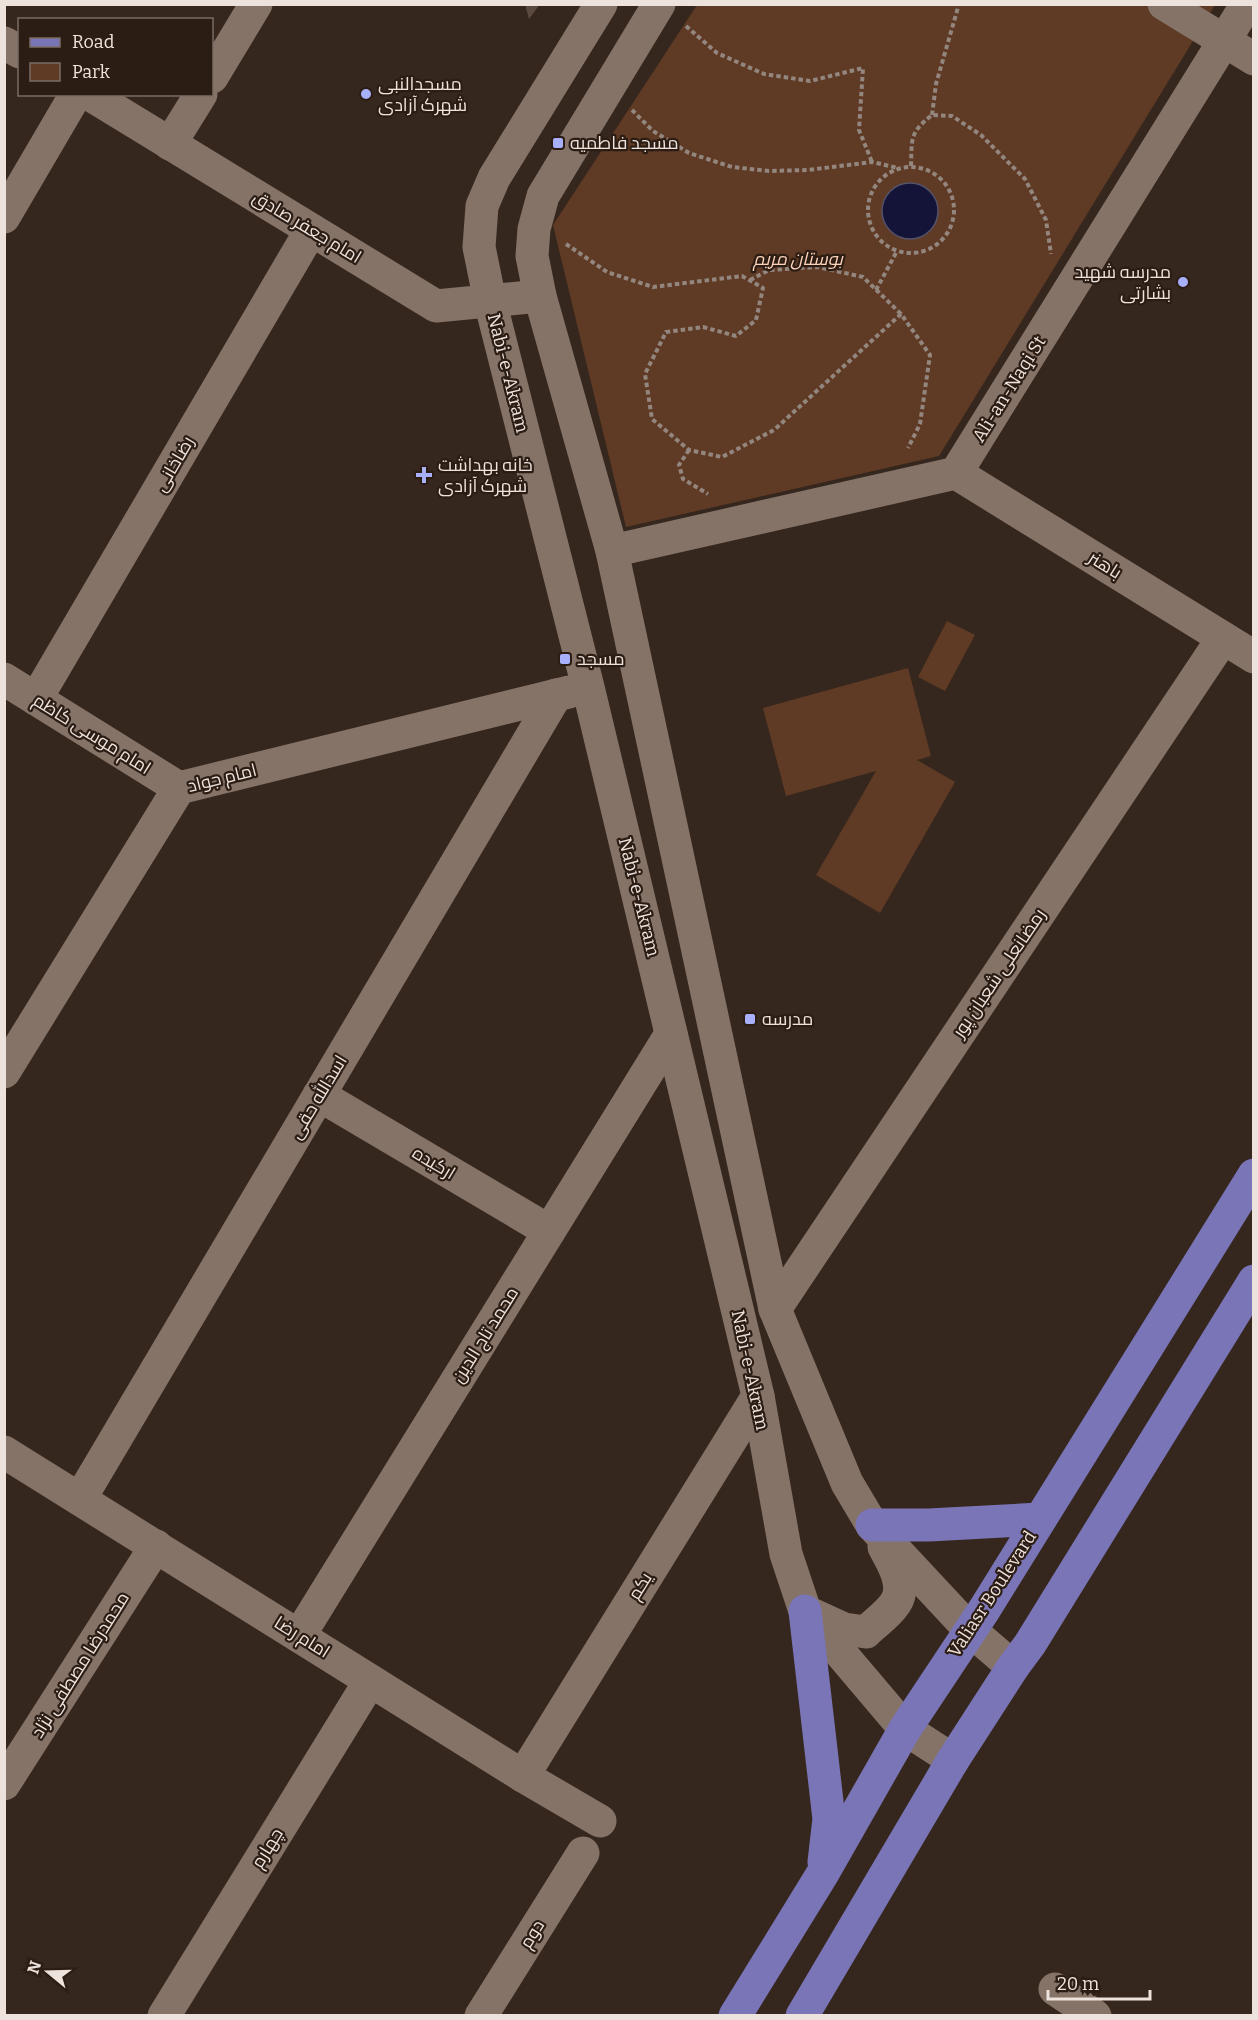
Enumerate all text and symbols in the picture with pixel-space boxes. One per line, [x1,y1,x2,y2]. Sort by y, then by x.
legend [18,18,213,96]
text: Road [72,31,115,53]
text: Park [72,61,111,83]
place label: مسجدالنبی شهرک آزادی [378,73,467,116]
marker: مسجدالنبی شهرک آزادی [359,87,373,101]
place label: مسجد فاطمیه [570,132,679,154]
marker: مسجد فاطمیه [551,136,565,150]
street label: امام جعفر صادق [248,186,365,269]
park label: بوستان مریم [752,248,844,271]
place label: مدرسه شهید بشارتی [1075,261,1171,304]
marker: مدرسه شهید بشارتی [1176,275,1190,289]
street label: Nabi-e-Akram [483,311,533,435]
street label: Ali-an-Naqi St [968,331,1051,446]
street label: رضاخانی [149,432,199,496]
place label: خانه بهداشت شهرک آزادی [438,454,533,497]
marker: خانه بهداشت شهرک آزادی [415,466,433,484]
street label: باهنر [1083,546,1126,584]
place label: مسجد [577,648,625,670]
marker: مسجد [558,652,572,666]
street label: امام موسی کاظم [29,689,155,780]
street label: امام جواد [185,759,259,798]
street label: Nabi-e-Akram [614,835,664,959]
street label: رمضانعلی شعبان پور [947,904,1051,1043]
place label: مدرسه [762,1008,813,1030]
marker: مدرسه [743,1012,757,1026]
street label: اسدالله حقی [283,1050,352,1143]
street label: ارکیده [409,1142,459,1184]
street label: محمد تاج الدین [447,1283,524,1387]
street label: Nabi-e-Akram [727,1308,773,1432]
street label: Valiasr Boulevard [943,1527,1041,1661]
street label: یکم [623,1568,658,1604]
street label: محمدرضا مصطفی نژاد [26,1588,134,1742]
street label: امام رضا [270,1611,334,1663]
street label: چهارم [246,1824,289,1873]
street label: دوم [515,1916,550,1953]
north arrow [18,1942,78,2002]
text: N [23,1958,45,1976]
scale bar [1048,1963,1150,2001]
text: 20 m [1057,1973,1099,1995]

